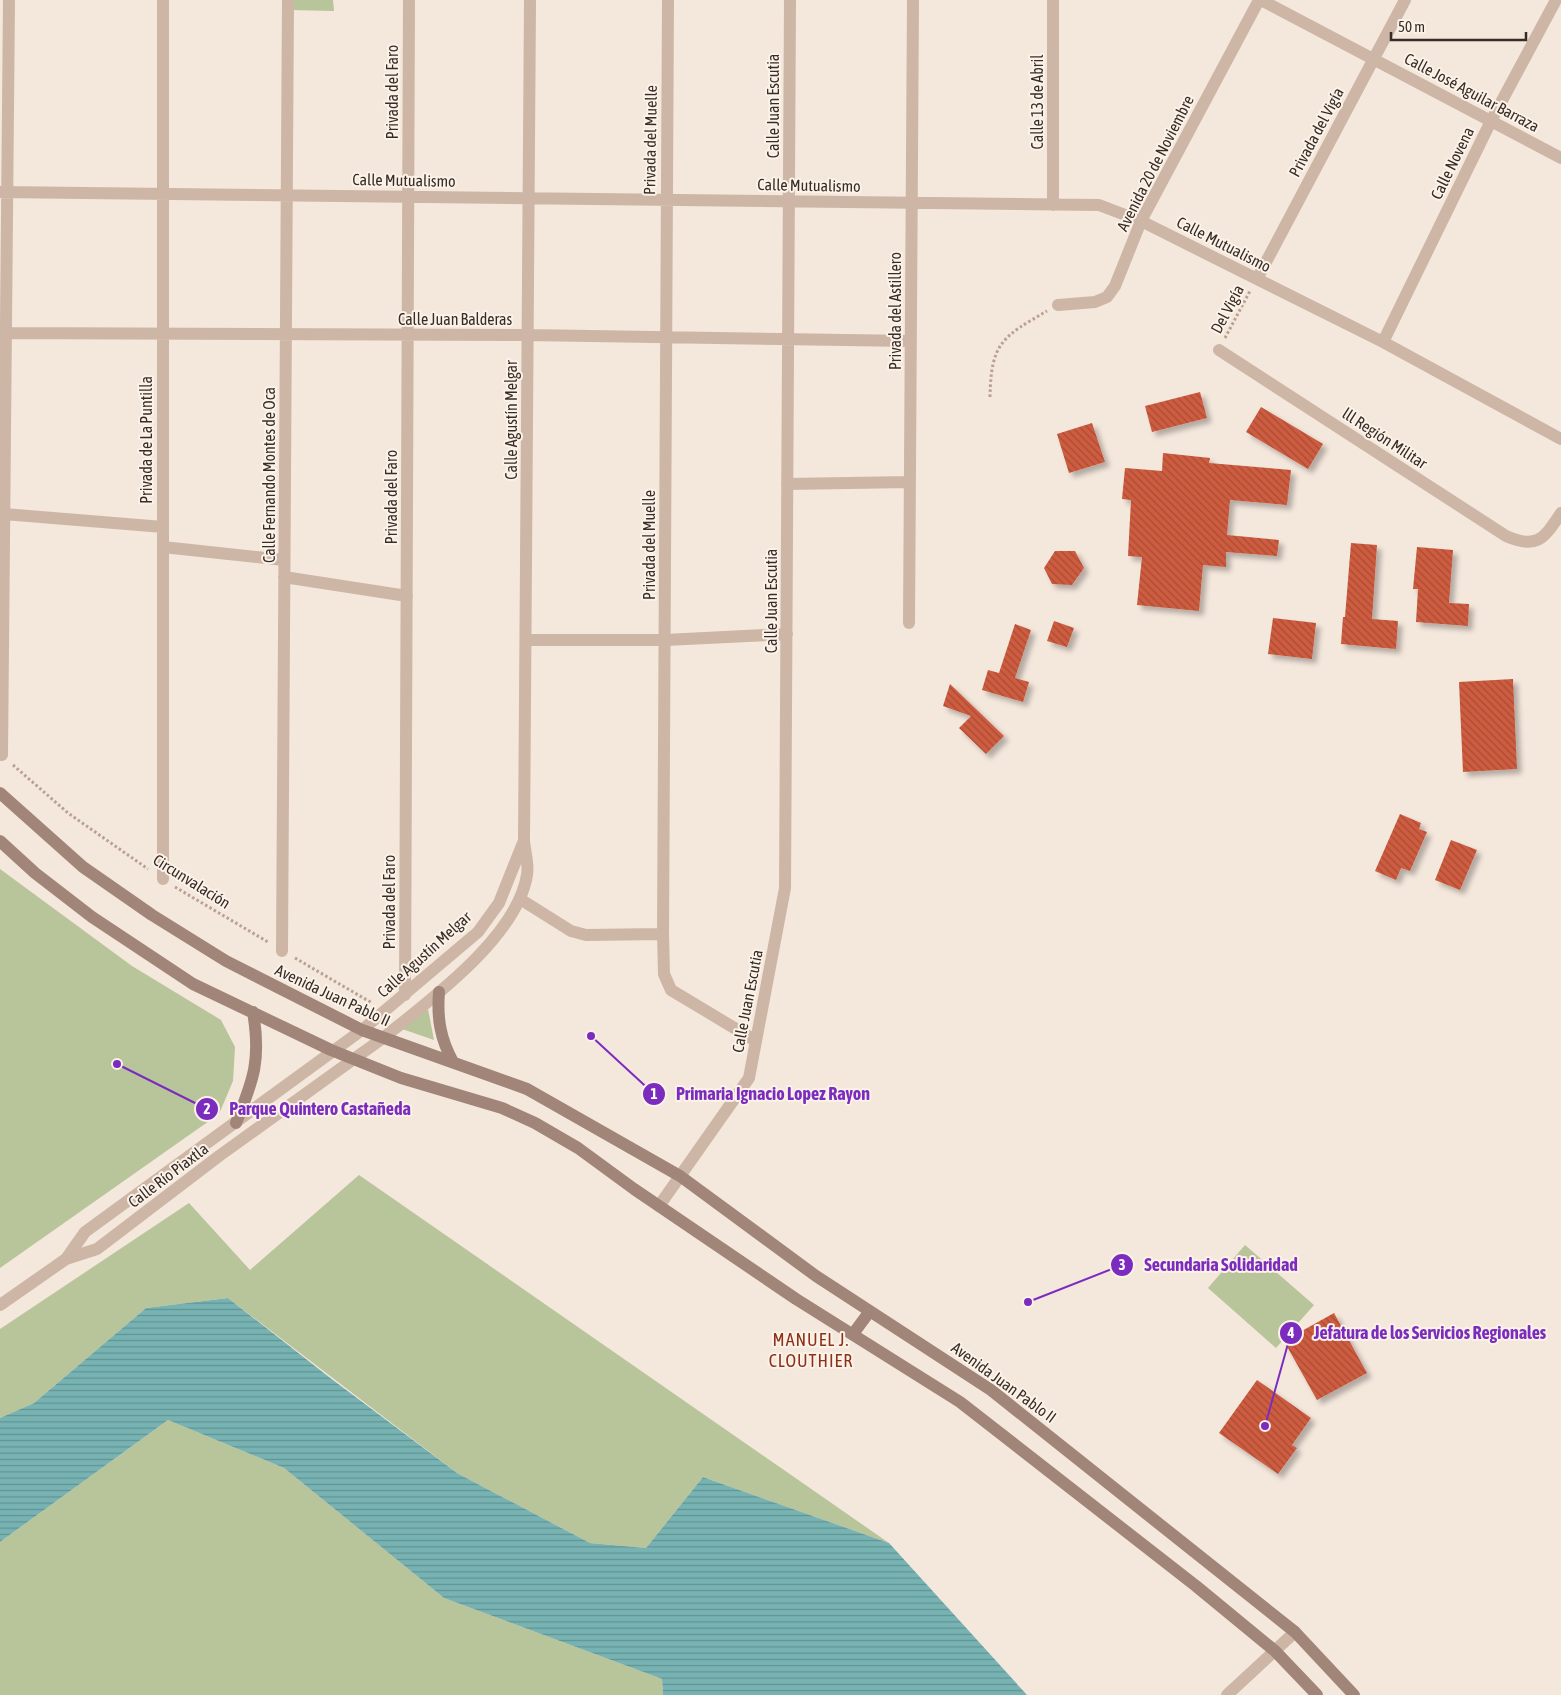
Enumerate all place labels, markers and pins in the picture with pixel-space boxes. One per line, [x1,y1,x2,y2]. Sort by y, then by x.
callout: Primaria Ignacio Lopez Rayon [641,1078,880,1111]
callout: Parque Quintero Castañeda [195,1093,421,1126]
callout: Secundaria Solidaridad [1109,1248,1308,1281]
callout: Jefatura de los Servicios Regionales [1279,1316,1556,1349]

